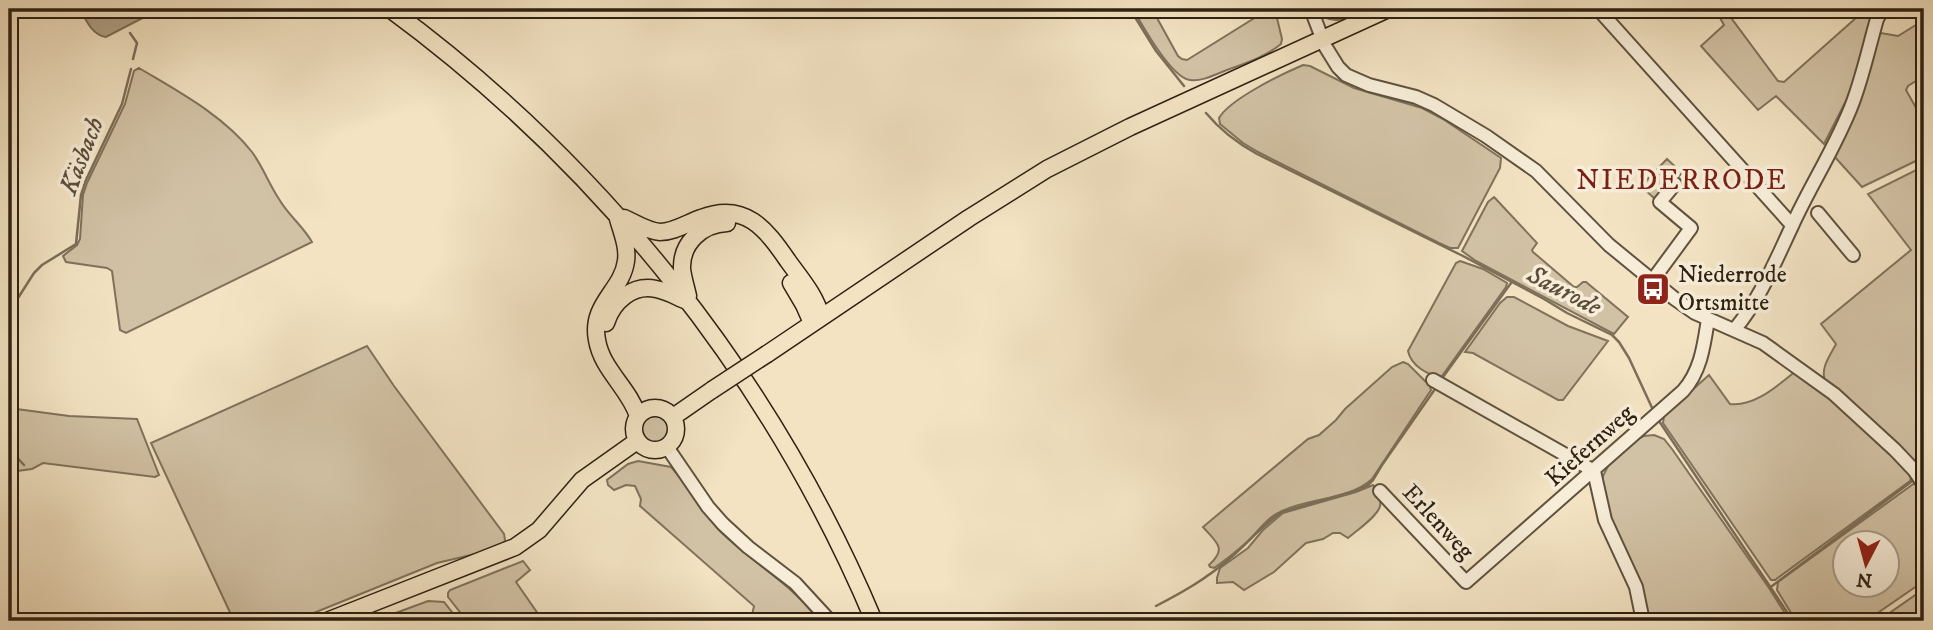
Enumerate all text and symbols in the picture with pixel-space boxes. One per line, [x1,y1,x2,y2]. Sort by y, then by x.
water label: Käsbach [52,112,112,200]
district label: NIEDERRODE [1576,163,1788,198]
water label: Saurode [1520,258,1608,324]
place label: Niederrode Ortsmitte [1678,260,1787,318]
bus stop icon: Niederrode Ortsmitte [1634,270,1672,308]
street label: Kiefernweg [1540,398,1641,494]
street label: Erlenweg [1396,478,1481,566]
north arrow [1832,528,1902,598]
text: N [1855,567,1873,592]

